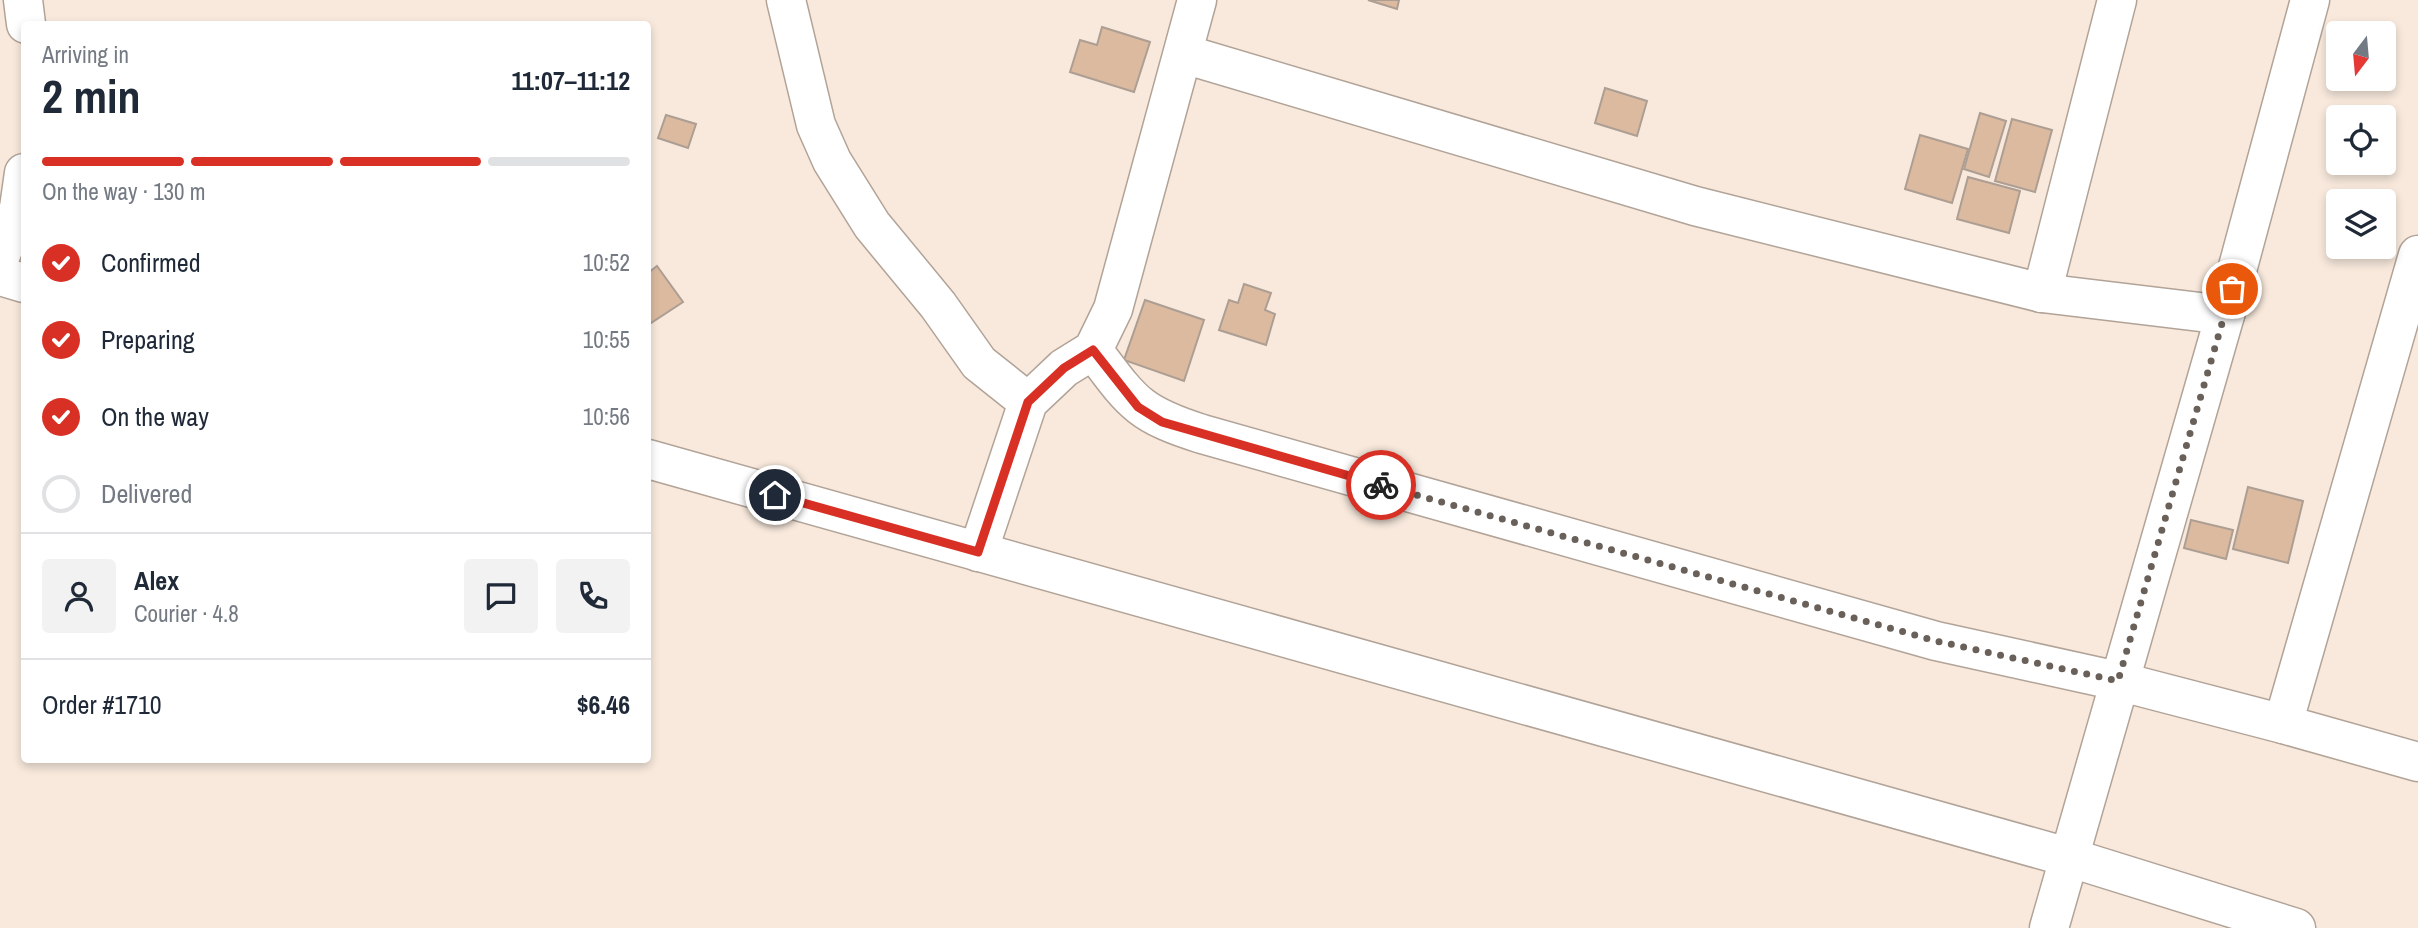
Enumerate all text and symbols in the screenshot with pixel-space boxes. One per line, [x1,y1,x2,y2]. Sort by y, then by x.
north arrow [2326,21,2396,91]
map controls [2326,21,2396,259]
text: Arriving in [42,39,129,70]
text: 11:07–11:12 [511,63,630,98]
text: 2 min [42,65,141,127]
button: locate [2326,105,2396,175]
text: On the way · 130 m [42,176,206,207]
button: layers [2326,189,2396,259]
icon: check [42,244,80,282]
text: Confirmed [101,245,201,280]
text: 10:52 [583,247,630,278]
pin [2202,259,2262,319]
icon: bag [2213,270,2251,308]
icon: check [42,321,80,359]
text: Preparing [101,322,195,357]
text: 10:55 [583,324,630,355]
icon: check [42,398,80,436]
text: On the way [101,399,209,434]
text: 10:56 [583,401,630,432]
courier [1346,450,1416,520]
pin [745,465,805,525]
icon: bike [1362,466,1400,504]
text: Delivered [101,476,192,511]
icon: home [756,476,794,514]
button: person [42,559,116,633]
button: chat [464,559,538,633]
button: phone [556,559,630,633]
text: Alex [134,563,179,598]
text: Courier · 4.8 [134,598,239,629]
text: Order #1710 [42,687,162,722]
text: $6.46 [577,687,630,722]

